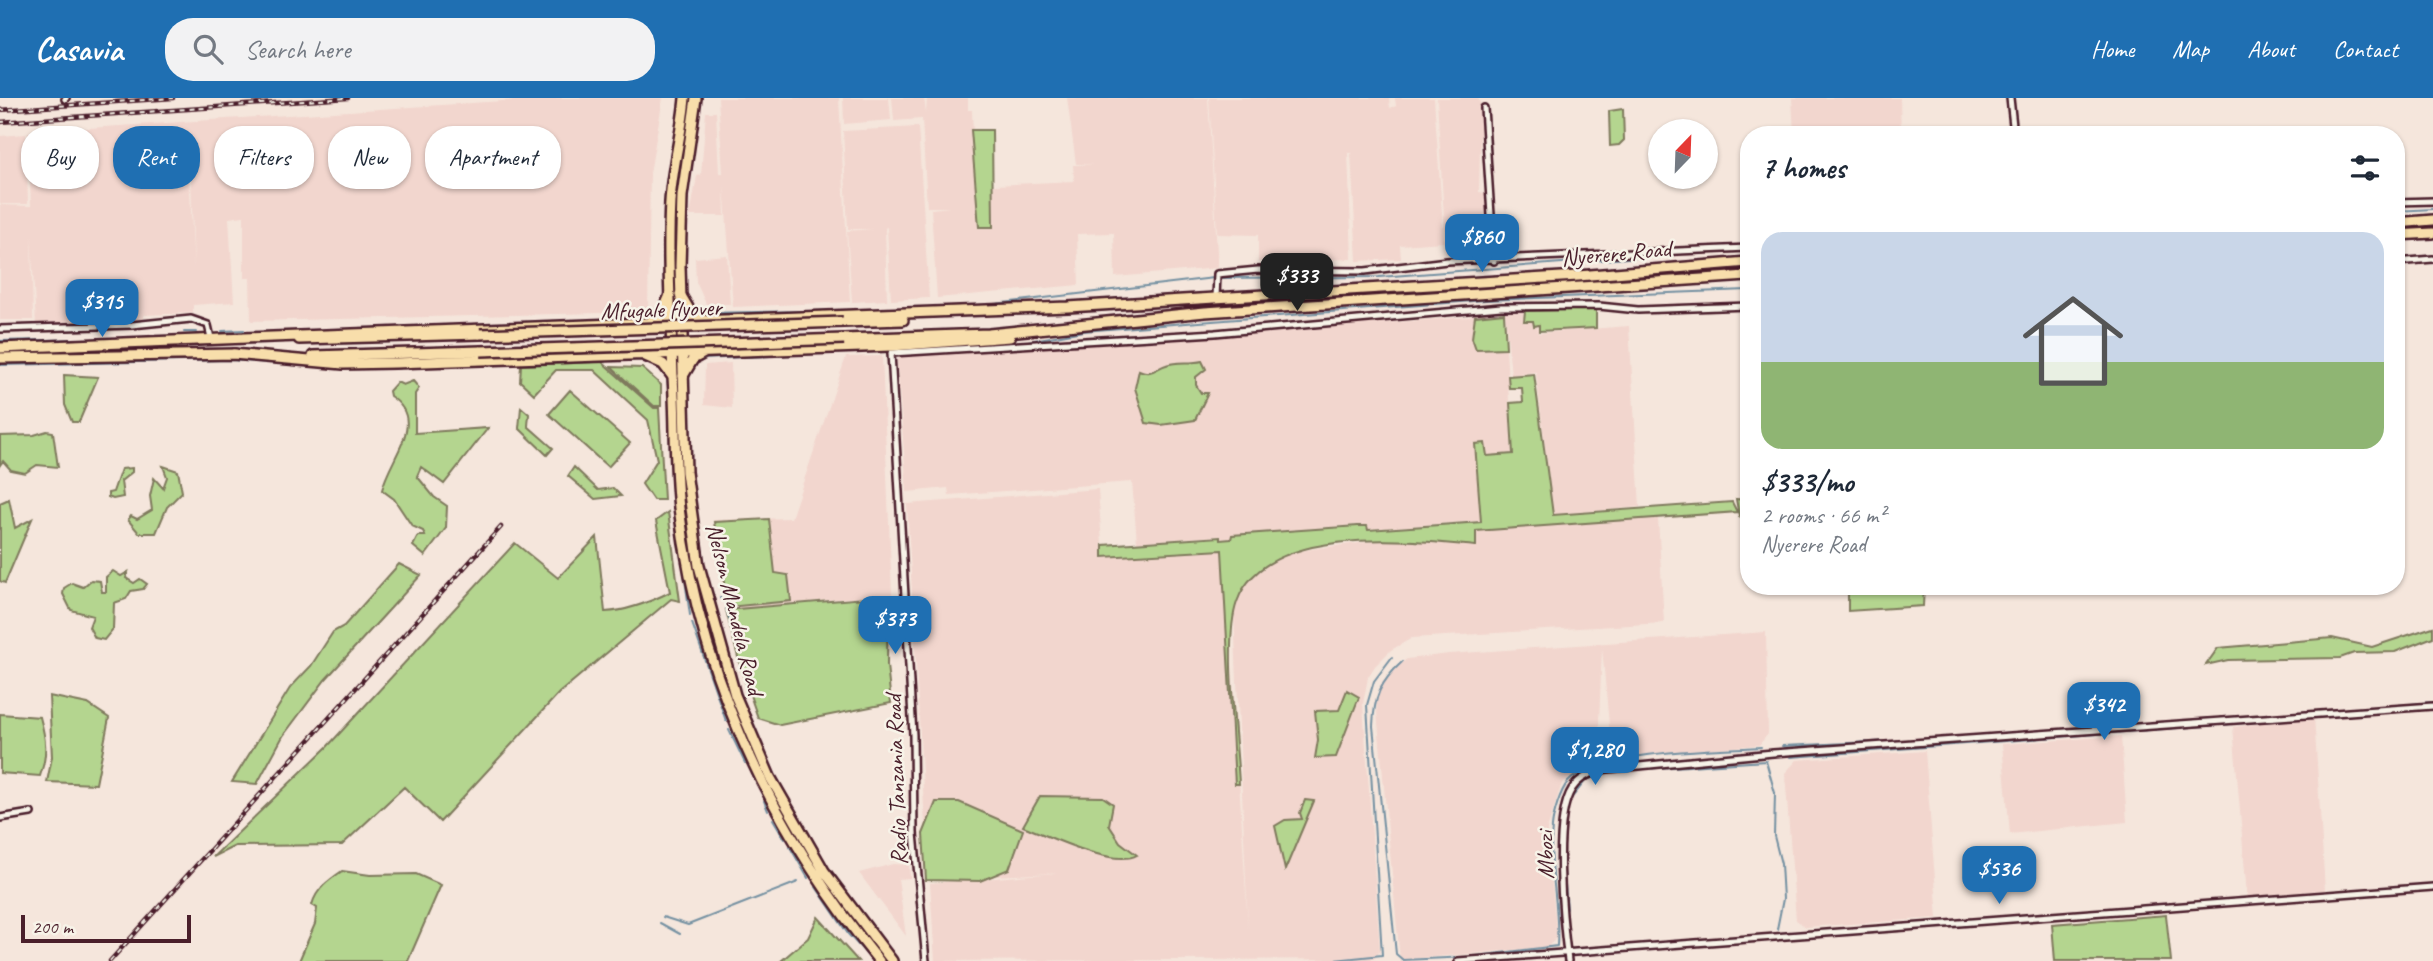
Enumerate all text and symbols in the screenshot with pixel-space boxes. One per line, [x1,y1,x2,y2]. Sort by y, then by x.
search box [165,18,655,81]
text: Casavia [35,28,123,70]
icon: search [189,30,227,68]
text: Search here [245,33,351,66]
text: Home [2091,34,2134,64]
text: Map [2172,34,2209,64]
text: About [2247,34,2295,64]
text: Contact [2333,34,2398,64]
north arrow [1648,119,1718,189]
map controls [1648,119,1718,189]
chip: Buy [21,126,99,189]
chip: Rent [113,126,200,189]
chip: Filters [214,126,314,189]
chip: New [328,126,411,189]
chip: Apartment [425,126,561,189]
text: 7 homes [1761,149,1846,187]
icon: filters [2346,149,2384,187]
pin: $860 [1441,214,1523,274]
text: $860 [1461,222,1503,251]
street label: Nyerere Road [1560,233,1675,273]
pin: $333 [1256,254,1338,313]
text: $333 [1276,261,1318,290]
icon: home [2010,278,2136,404]
pin: $315 [61,280,143,339]
text: $315 [81,287,123,316]
street label: Mfugale flyover [600,292,724,326]
text: $333/mo [1761,463,1853,501]
text: 2 rooms · 66 m² [1761,501,1885,530]
street label: Nelson Mandela Road [699,520,772,701]
text: Nyerere Road [1761,530,1866,559]
pin: $373 [854,596,936,656]
text: $373 [874,604,916,633]
pin: $342 [2063,682,2145,742]
text: $342 [2083,690,2125,719]
street label: Radio Tanzania Road [878,691,914,866]
pin: $1,280 [1538,728,1652,787]
text: $1,280 [1567,735,1623,764]
street label: Mbozi [1530,828,1560,880]
pin: $536 [1958,846,2040,906]
text: $536 [1978,854,2020,883]
scale bar [21,912,191,944]
text: 200 m [32,915,73,939]

